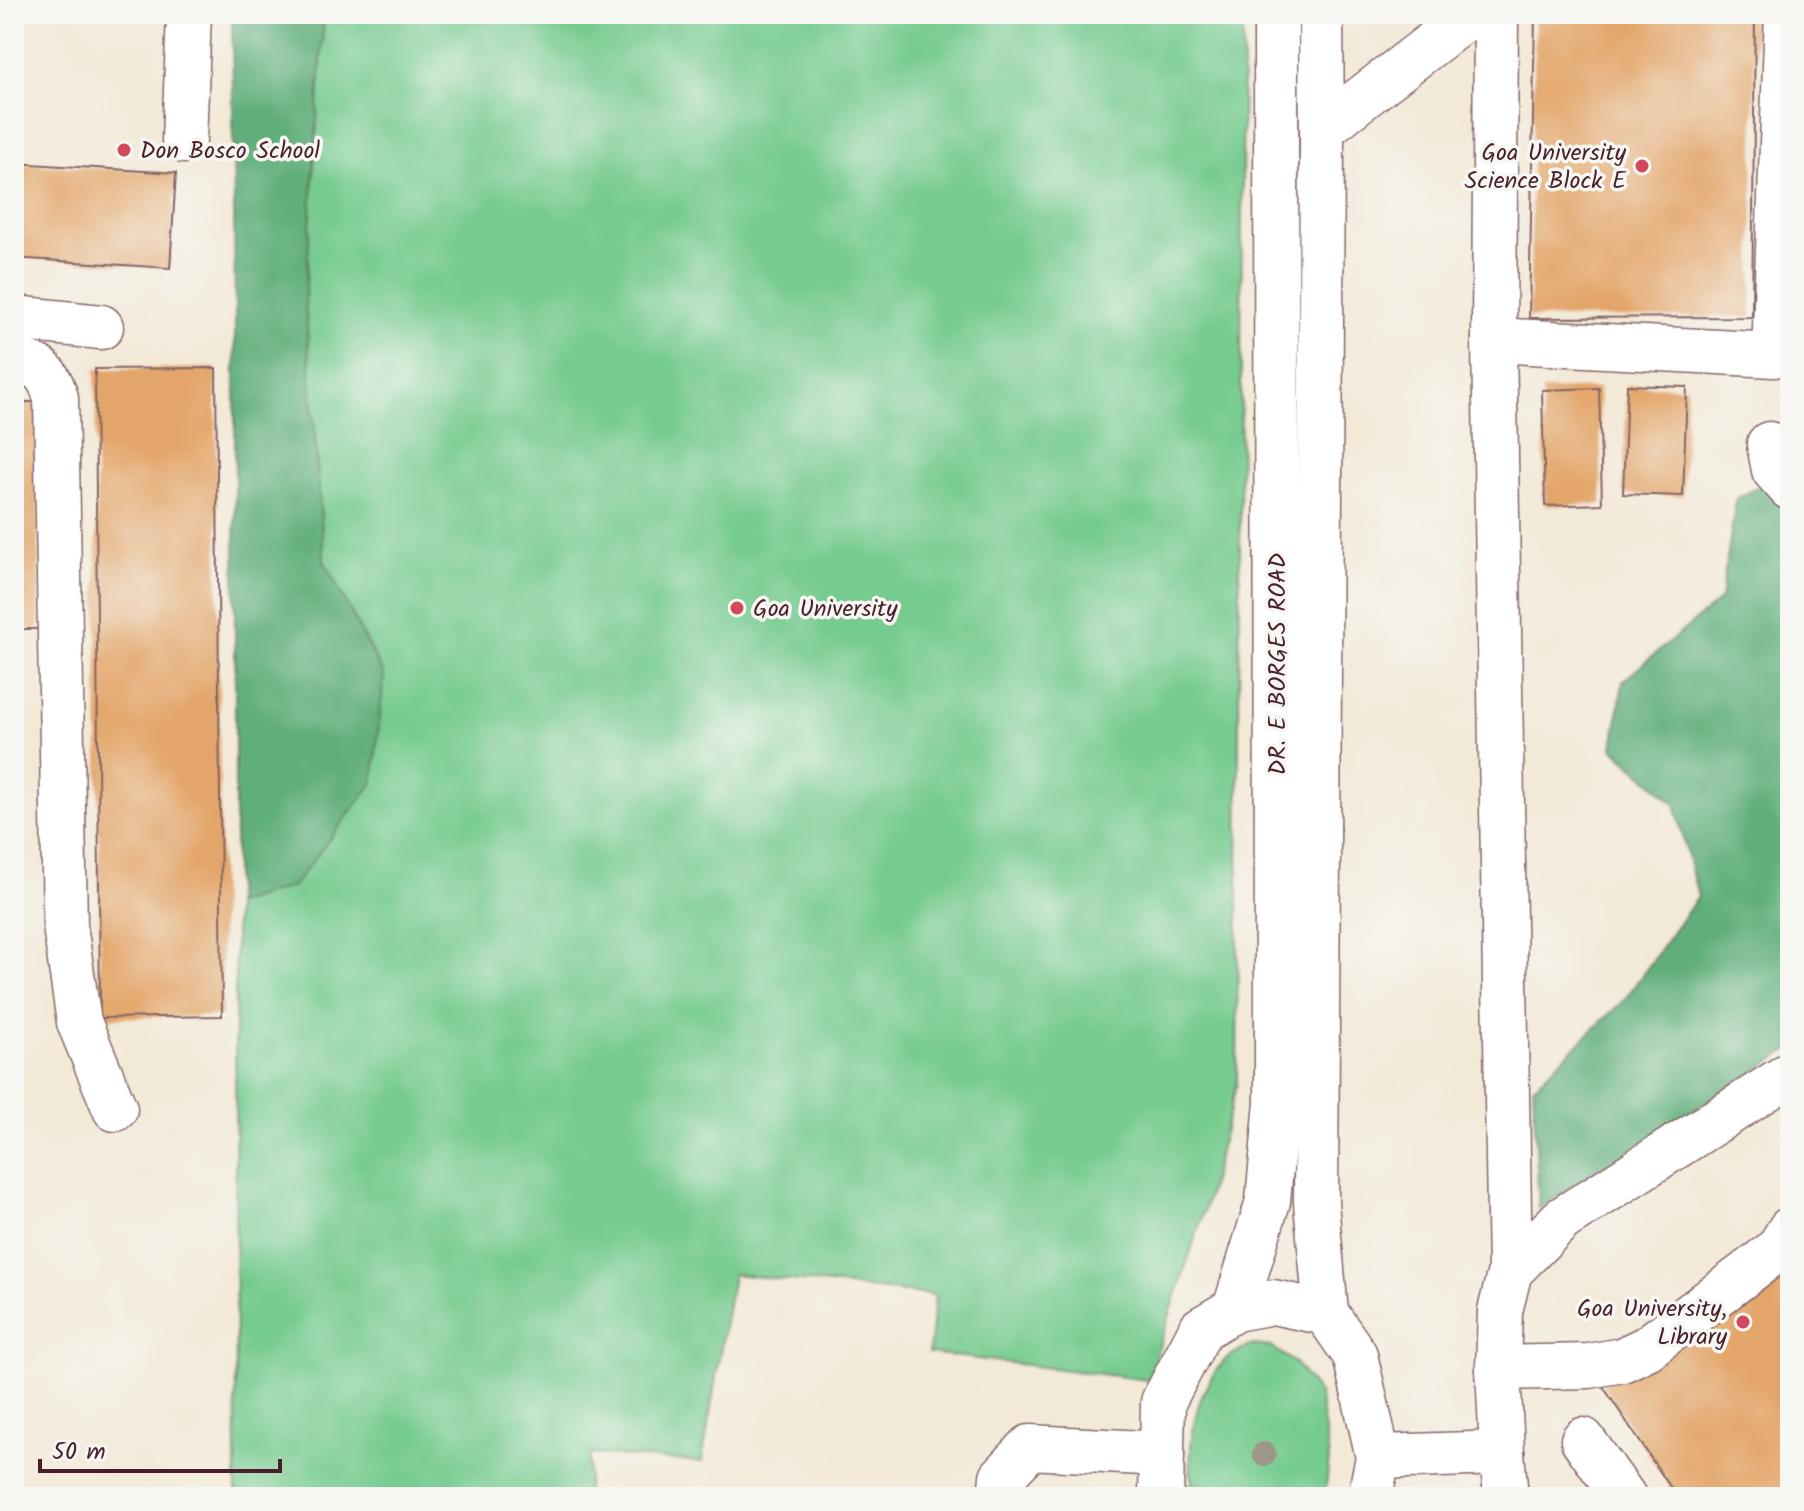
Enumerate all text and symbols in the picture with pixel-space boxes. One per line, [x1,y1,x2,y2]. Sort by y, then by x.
place label: Don Bosco School [140,132,320,171]
place label: Goa University Science Block E [1465,134,1627,201]
marker: Don Bosco School [115,141,133,159]
marker: Goa University Science Block E [1633,157,1651,175]
street label: DR. E BORGES ROAD [1259,553,1298,775]
place label: Goa University [753,590,898,629]
marker: Goa University [728,599,746,617]
place label: Goa University, Library [1577,1290,1728,1357]
marker: Goa University, Library [1734,1313,1752,1331]
scale bar [40,1423,280,1473]
text: 50 m [52,1433,106,1472]

